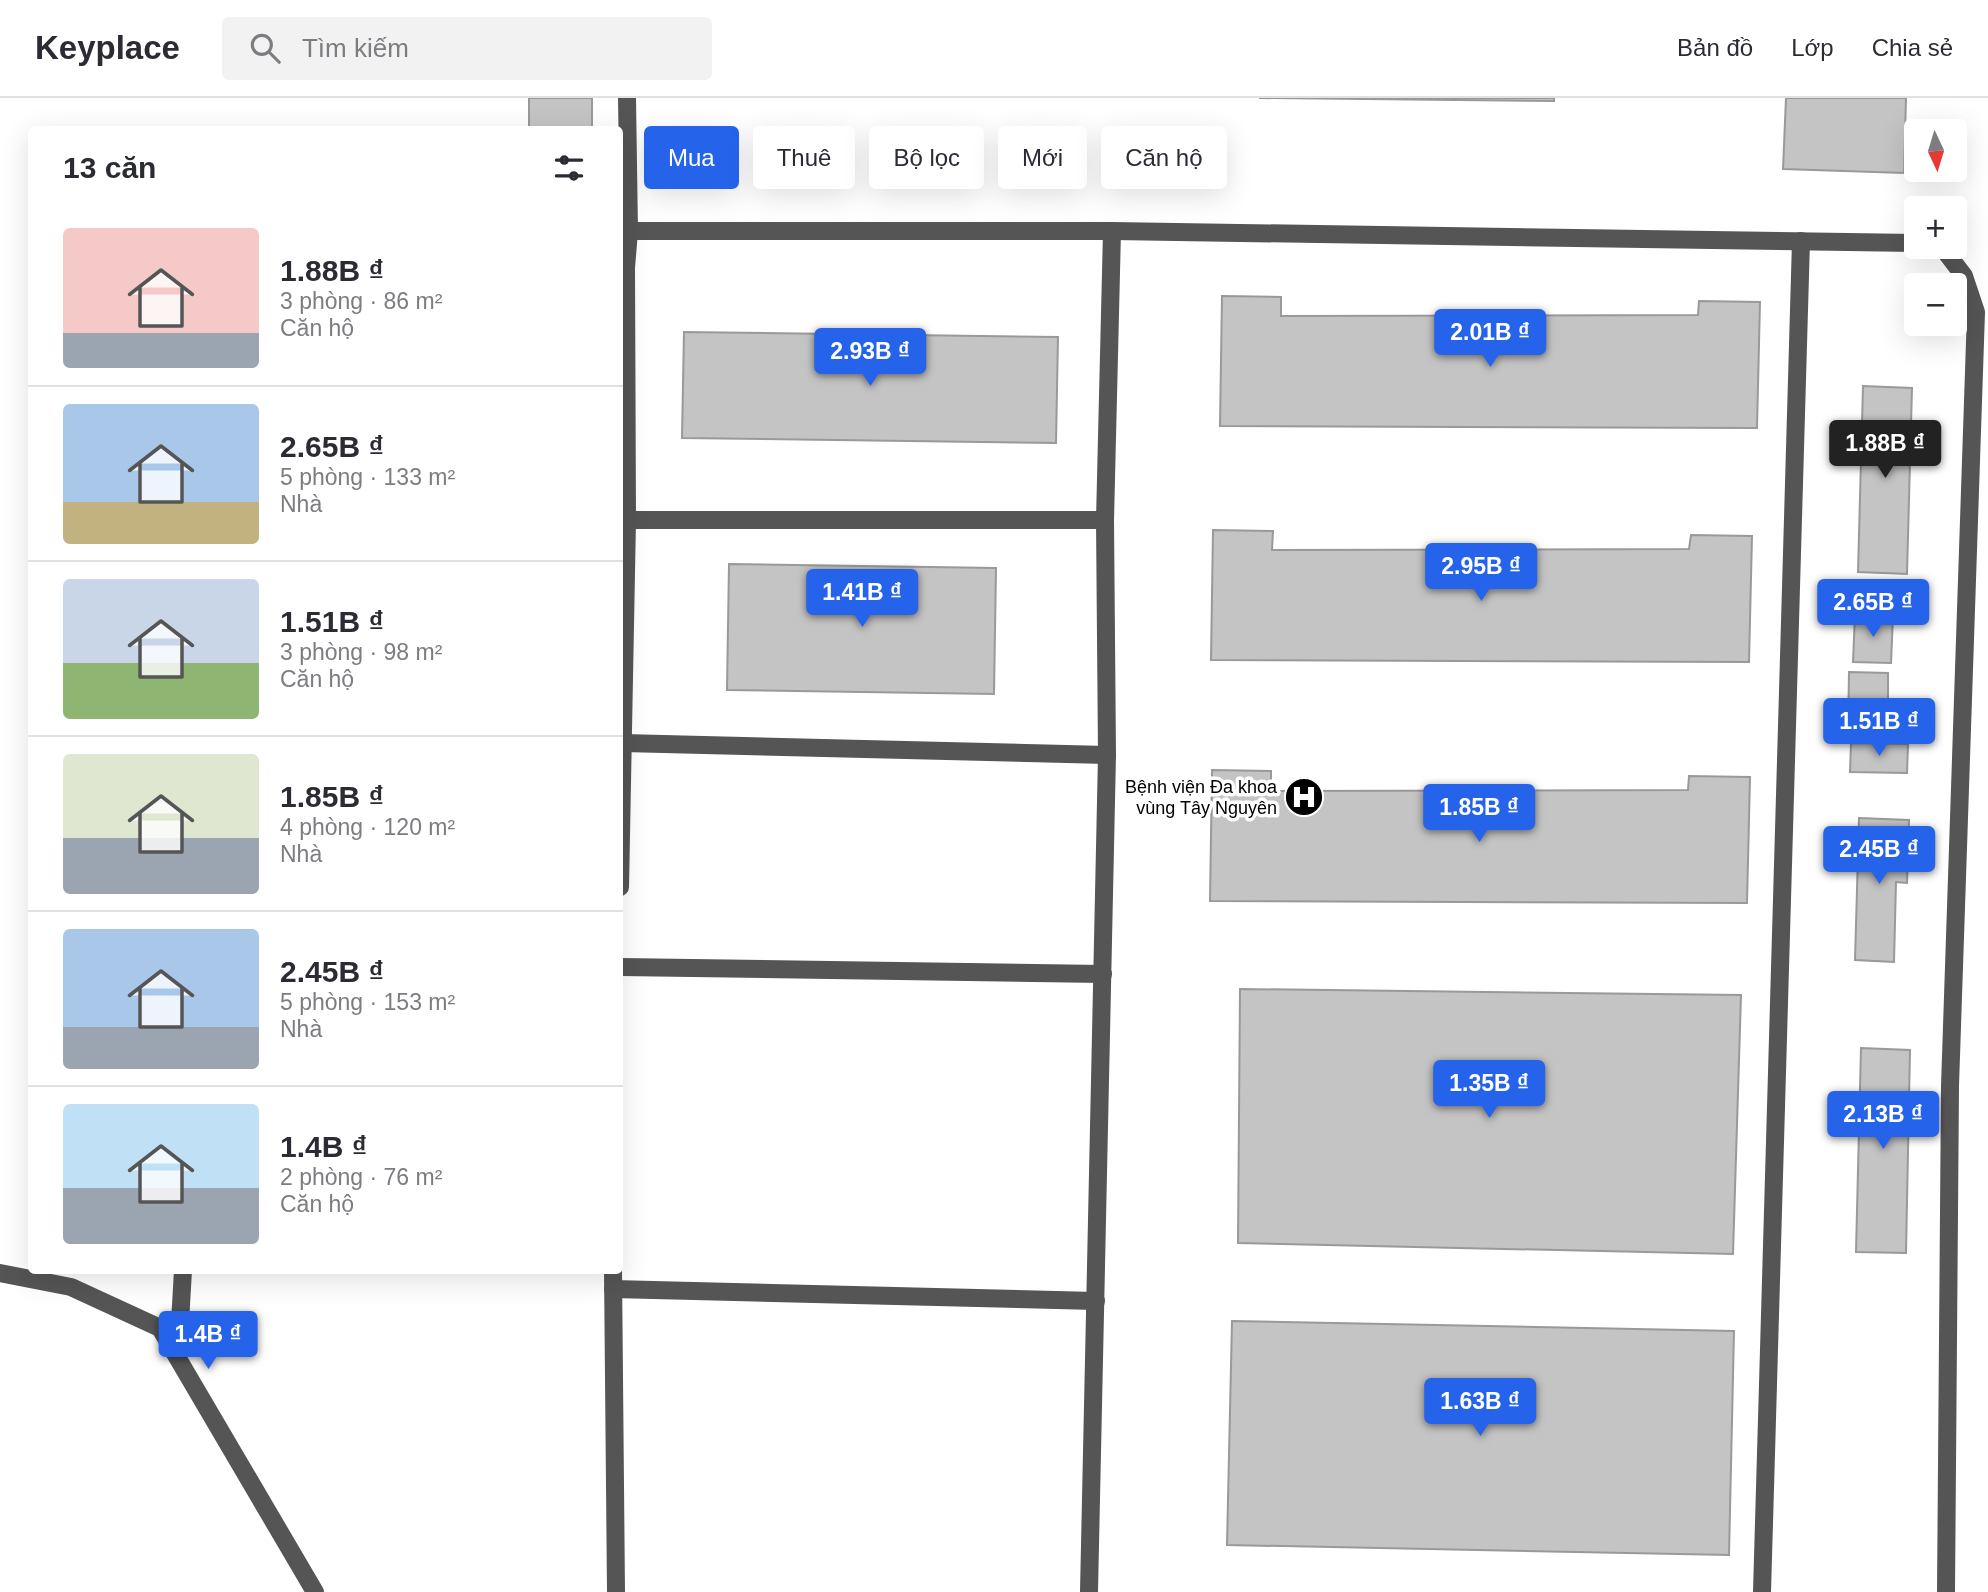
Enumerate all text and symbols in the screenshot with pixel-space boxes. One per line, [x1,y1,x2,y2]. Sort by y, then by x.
search box [222,17,712,80]
text: Keyplace [35,29,180,66]
icon: search [246,29,284,67]
text: Tìm kiếm [302,33,409,63]
text: Bản đồ [1677,34,1753,61]
text: Lớp [1791,34,1834,61]
text: Chia sẻ [1872,34,1953,61]
north arrow [1904,119,1967,182]
map controls [1904,119,1967,336]
chip: Mua [644,126,739,189]
chip: Thuê [753,126,855,189]
chip: Bộ lọc [869,126,984,189]
chip: Mới [998,126,1087,189]
chip: Căn hộ [1101,126,1227,189]
icon: filters [550,149,588,187]
text: 13 căn [63,151,156,184]
button: + [1904,196,1967,259]
text: 1.88B ₫ [280,254,384,287]
icon: home [119,256,203,340]
button: − [1904,273,1967,336]
text: 3 phòng · 86 m² [280,288,442,314]
pin: 2.01B ₫ [1425,310,1555,369]
text: Căn hộ [280,315,354,341]
text: 2.01B ₫ [1450,319,1530,345]
pin: 2.93B ₫ [805,328,935,388]
text: 2.93B ₫ [830,338,910,364]
pin: 1.88B ₫ [1820,420,1950,480]
text: 2.65B ₫ [280,430,384,463]
text: 1.88B ₫ [1845,430,1925,456]
icon: home [119,432,203,516]
text: 5 phòng · 133 m² [280,464,455,490]
text: Nhà [280,491,322,517]
pin: 2.95B ₫ [1416,544,1546,603]
text: 2.95B ₫ [1441,553,1521,579]
pin: 1.41B ₫ [797,570,927,629]
text: 1.41B ₫ [822,579,902,605]
pin: 2.65B ₫ [1808,580,1938,639]
text: 2.65B ₫ [1833,589,1913,615]
text: 1.51B ₫ [280,605,384,638]
icon: home [119,607,203,691]
text: 3 phòng · 98 m² [280,639,442,665]
text: Căn hộ [280,666,354,692]
pin: 1.51B ₫ [1814,698,1944,758]
text: 1.51B ₫ [1839,708,1919,734]
hospital icon: Bệnh viện Đa khoa vùng Tây Nguyên [1283,776,1325,818]
place label: Bệnh viện Đa khoa vùng Tây Nguyên [1125,777,1278,818]
text: 1.85B ₫ [280,780,384,813]
icon: home [119,782,203,866]
pin: 1.85B ₫ [1414,784,1544,844]
text: 1.85B ₫ [1439,794,1519,820]
text: 4 phòng · 120 m² [280,814,455,840]
pin: 2.45B ₫ [1814,826,1944,886]
text: 2.45B ₫ [1839,836,1919,862]
text: Nhà [280,841,322,867]
text: 2.45B ₫ [280,955,384,988]
icon: home [119,957,203,1041]
text: 5 phòng · 153 m² [280,989,455,1015]
text: Nhà [280,1016,322,1042]
pin: 1.35B ₫ [1424,1060,1554,1120]
text: 1.35B ₫ [1449,1070,1529,1096]
pin: 2.13B ₫ [1818,1091,1948,1151]
text: 2.13B ₫ [1843,1101,1923,1127]
text: 1.4B ₫ [280,1130,367,1163]
icon: home [119,1132,203,1216]
text: 2 phòng · 76 m² [280,1164,442,1190]
text: Căn hộ [280,1191,354,1217]
pin: 1.4B ₫ [151,1312,265,1371]
text: 1.4B ₫ [175,1321,241,1347]
pin: 1.63B ₫ [1415,1378,1545,1438]
text: 1.63B ₫ [1440,1388,1520,1414]

